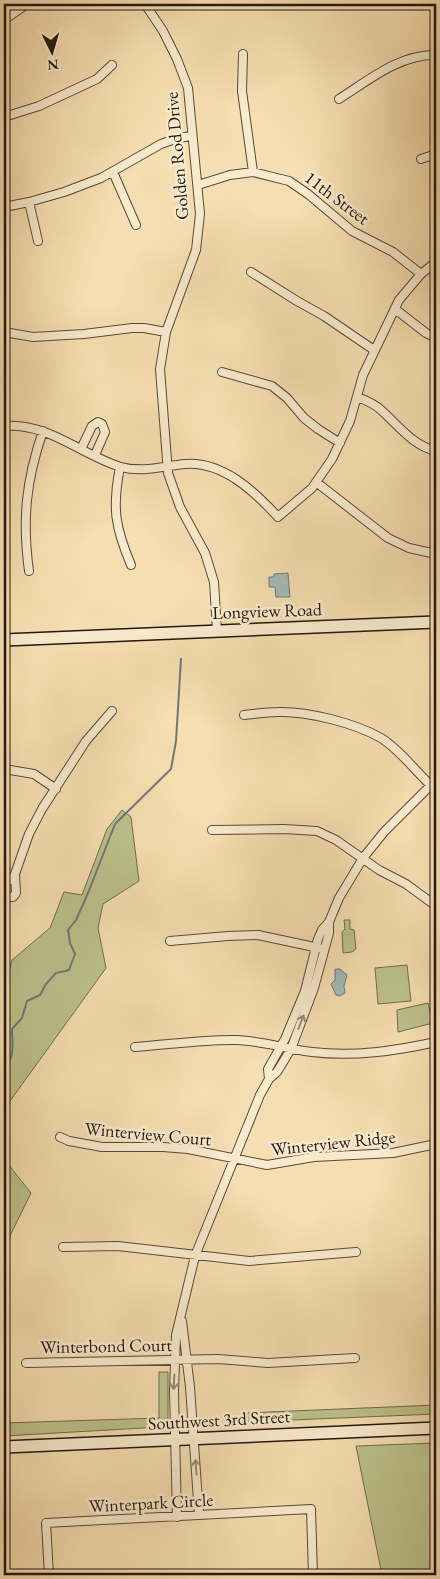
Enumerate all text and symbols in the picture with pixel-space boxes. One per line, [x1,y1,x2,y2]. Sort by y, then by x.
north arrow [28,28,78,78]
text: N [46,55,60,74]
street label: Golden Rod Drive [159,91,194,221]
street label: 11th Street [300,166,375,230]
street label: Longview Road [212,597,323,624]
one-way arrow [297,1015,306,1030]
street label: Winterview Court [84,1117,213,1151]
street label: Winterview Ridge [270,1125,396,1160]
street label: Winterbond Court [40,1333,173,1358]
one-way arrow [170,1374,179,1390]
street label: Southwest 3rd Street [147,1404,291,1435]
one-way arrow [191,1459,201,1475]
street label: Winterpark Circle [88,1488,214,1517]

